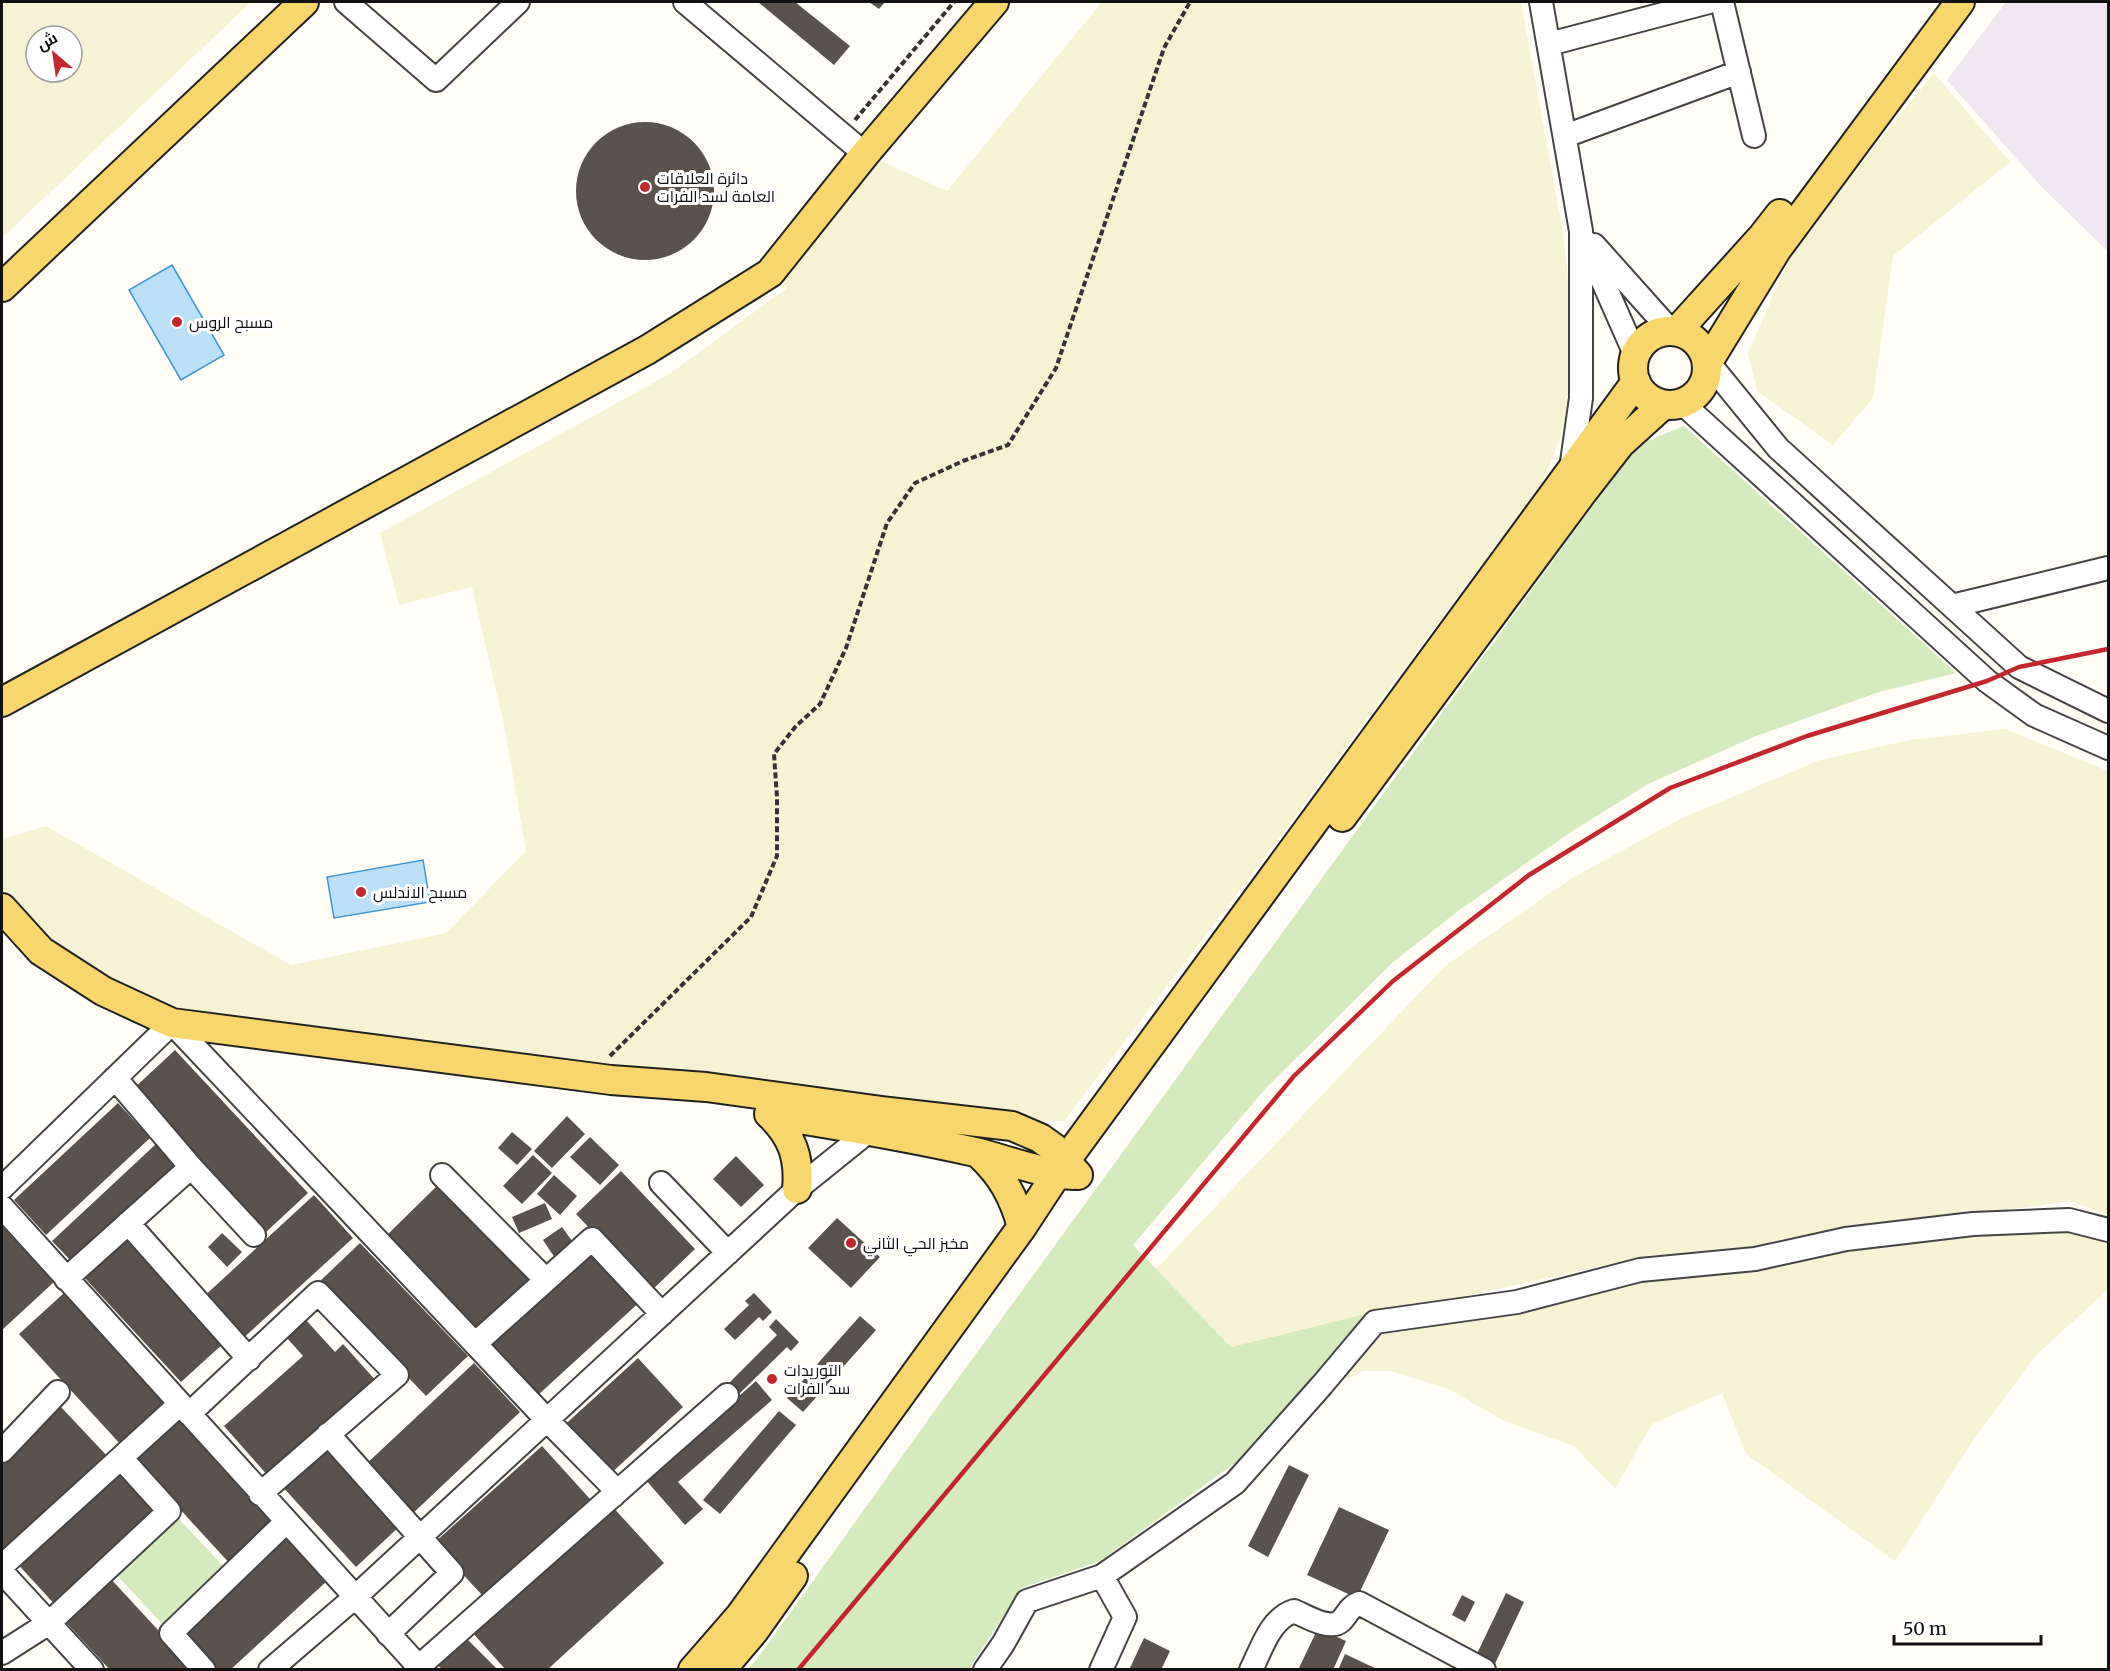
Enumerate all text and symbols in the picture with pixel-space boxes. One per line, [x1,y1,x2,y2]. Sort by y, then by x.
north arrow [24,24,84,84]
text: ش [33,27,61,55]
place label: دائرة العلاقات العامة لسد الفرات [657,168,775,206]
marker: دائرة العلاقات العامة لسد الفرات [638,180,652,194]
place label: مسبح الروس [189,312,273,334]
marker: مسبح الروس [170,315,184,329]
place label: مسبح الاندلس [373,882,467,904]
marker: مسبح الاندلس [354,885,368,899]
place label: مخبز الحي الثاني [863,1233,969,1257]
marker: مخبز الحي الثاني [844,1236,858,1250]
place label: التوريدات سد الفرات [784,1360,850,1398]
marker: التوريدات سد الفرات [765,1372,779,1386]
scale bar [1894,1608,2041,1646]
text: 50 m [1903,1617,1947,1640]

